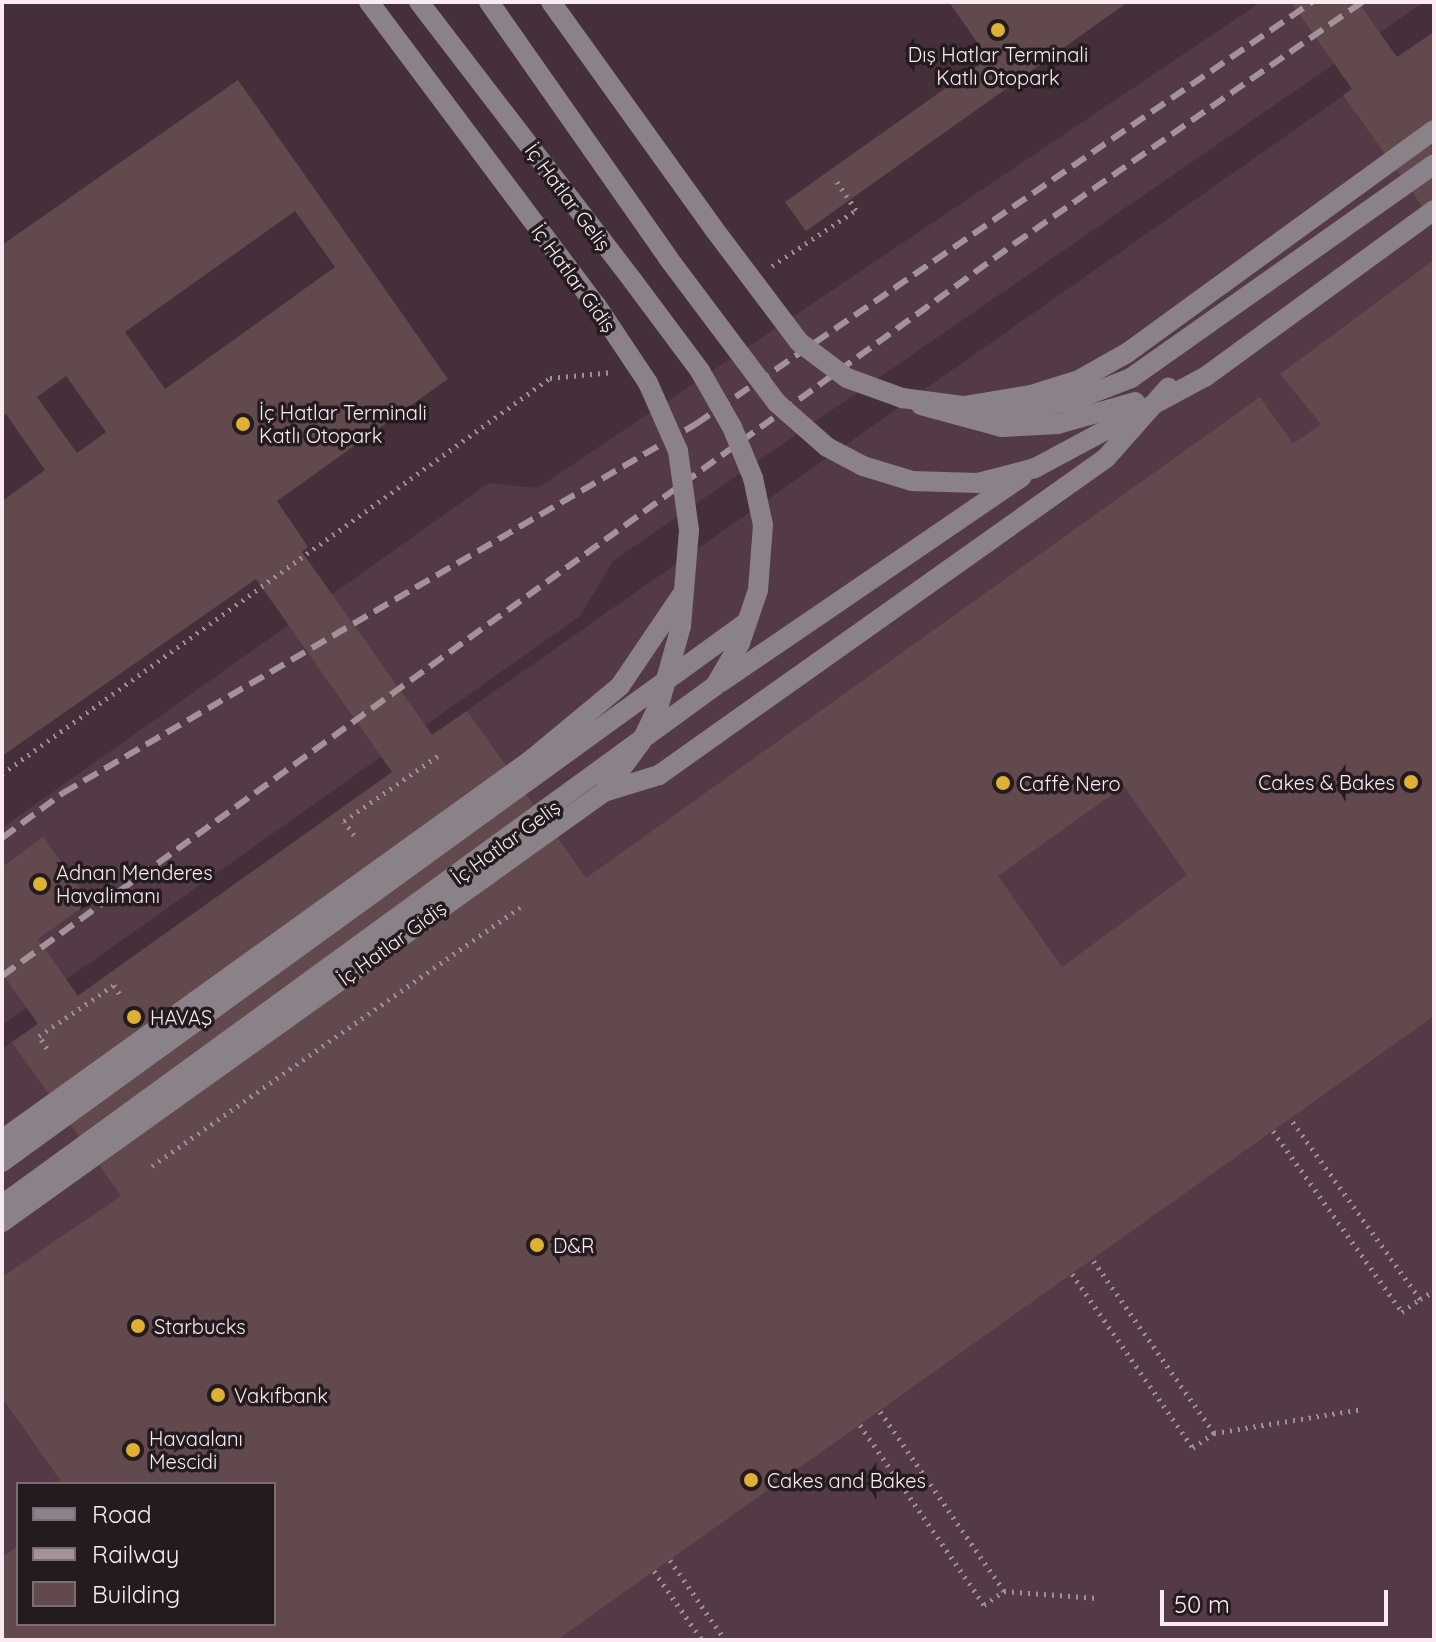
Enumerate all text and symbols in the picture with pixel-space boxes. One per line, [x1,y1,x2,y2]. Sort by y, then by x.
marker: Dış Hatlar Terminali Katlı Otopark [989,21,1007,39]
place label: Dış Hatlar Terminali Katlı Otopark [908,42,1088,89]
street label: İç Hatlar Geliş [520,139,616,255]
street label: İç Hatlar Gidiş [527,219,621,337]
place label: İç Hatlar Terminali Katlı Otopark [259,400,427,447]
marker: İç Hatlar Terminali Katlı Otopark [234,415,252,433]
place label: Cakes & Bakes [1258,770,1395,794]
place label: Caffè Nero [1019,771,1121,795]
marker: Cakes & Bakes [1402,773,1420,791]
marker: Caffè Nero [994,774,1012,792]
street label: İç Hatlar Geliş [447,795,565,889]
place label: Adnan Menderes Havalimanı [56,860,213,907]
marker: Adnan Menderes Havalimanı [31,875,49,893]
street label: İç Hatlar Gidiş [333,896,451,990]
place label: HAVAŞ [150,1005,212,1029]
marker: HAVAŞ [125,1008,143,1026]
place label: D&R [553,1233,594,1257]
marker: D&R [528,1236,546,1254]
place label: Starbucks [154,1314,246,1338]
marker: Starbucks [129,1317,147,1335]
place label: Vakıfbank [234,1383,328,1407]
marker: Vakıfbank [209,1386,227,1404]
place label: Havaalanı Mescidi [149,1426,243,1473]
marker: Havaalanı Mescidi [124,1441,142,1459]
place label: Cakes and Bakes [767,1468,926,1492]
marker: Cakes and Bakes [742,1471,760,1489]
legend [16,1482,276,1626]
text: Road [92,1499,152,1529]
text: Railway [92,1539,179,1569]
scale bar [1164,1574,1392,1624]
text: Building [92,1579,180,1609]
text: 50 m [1174,1589,1230,1619]

